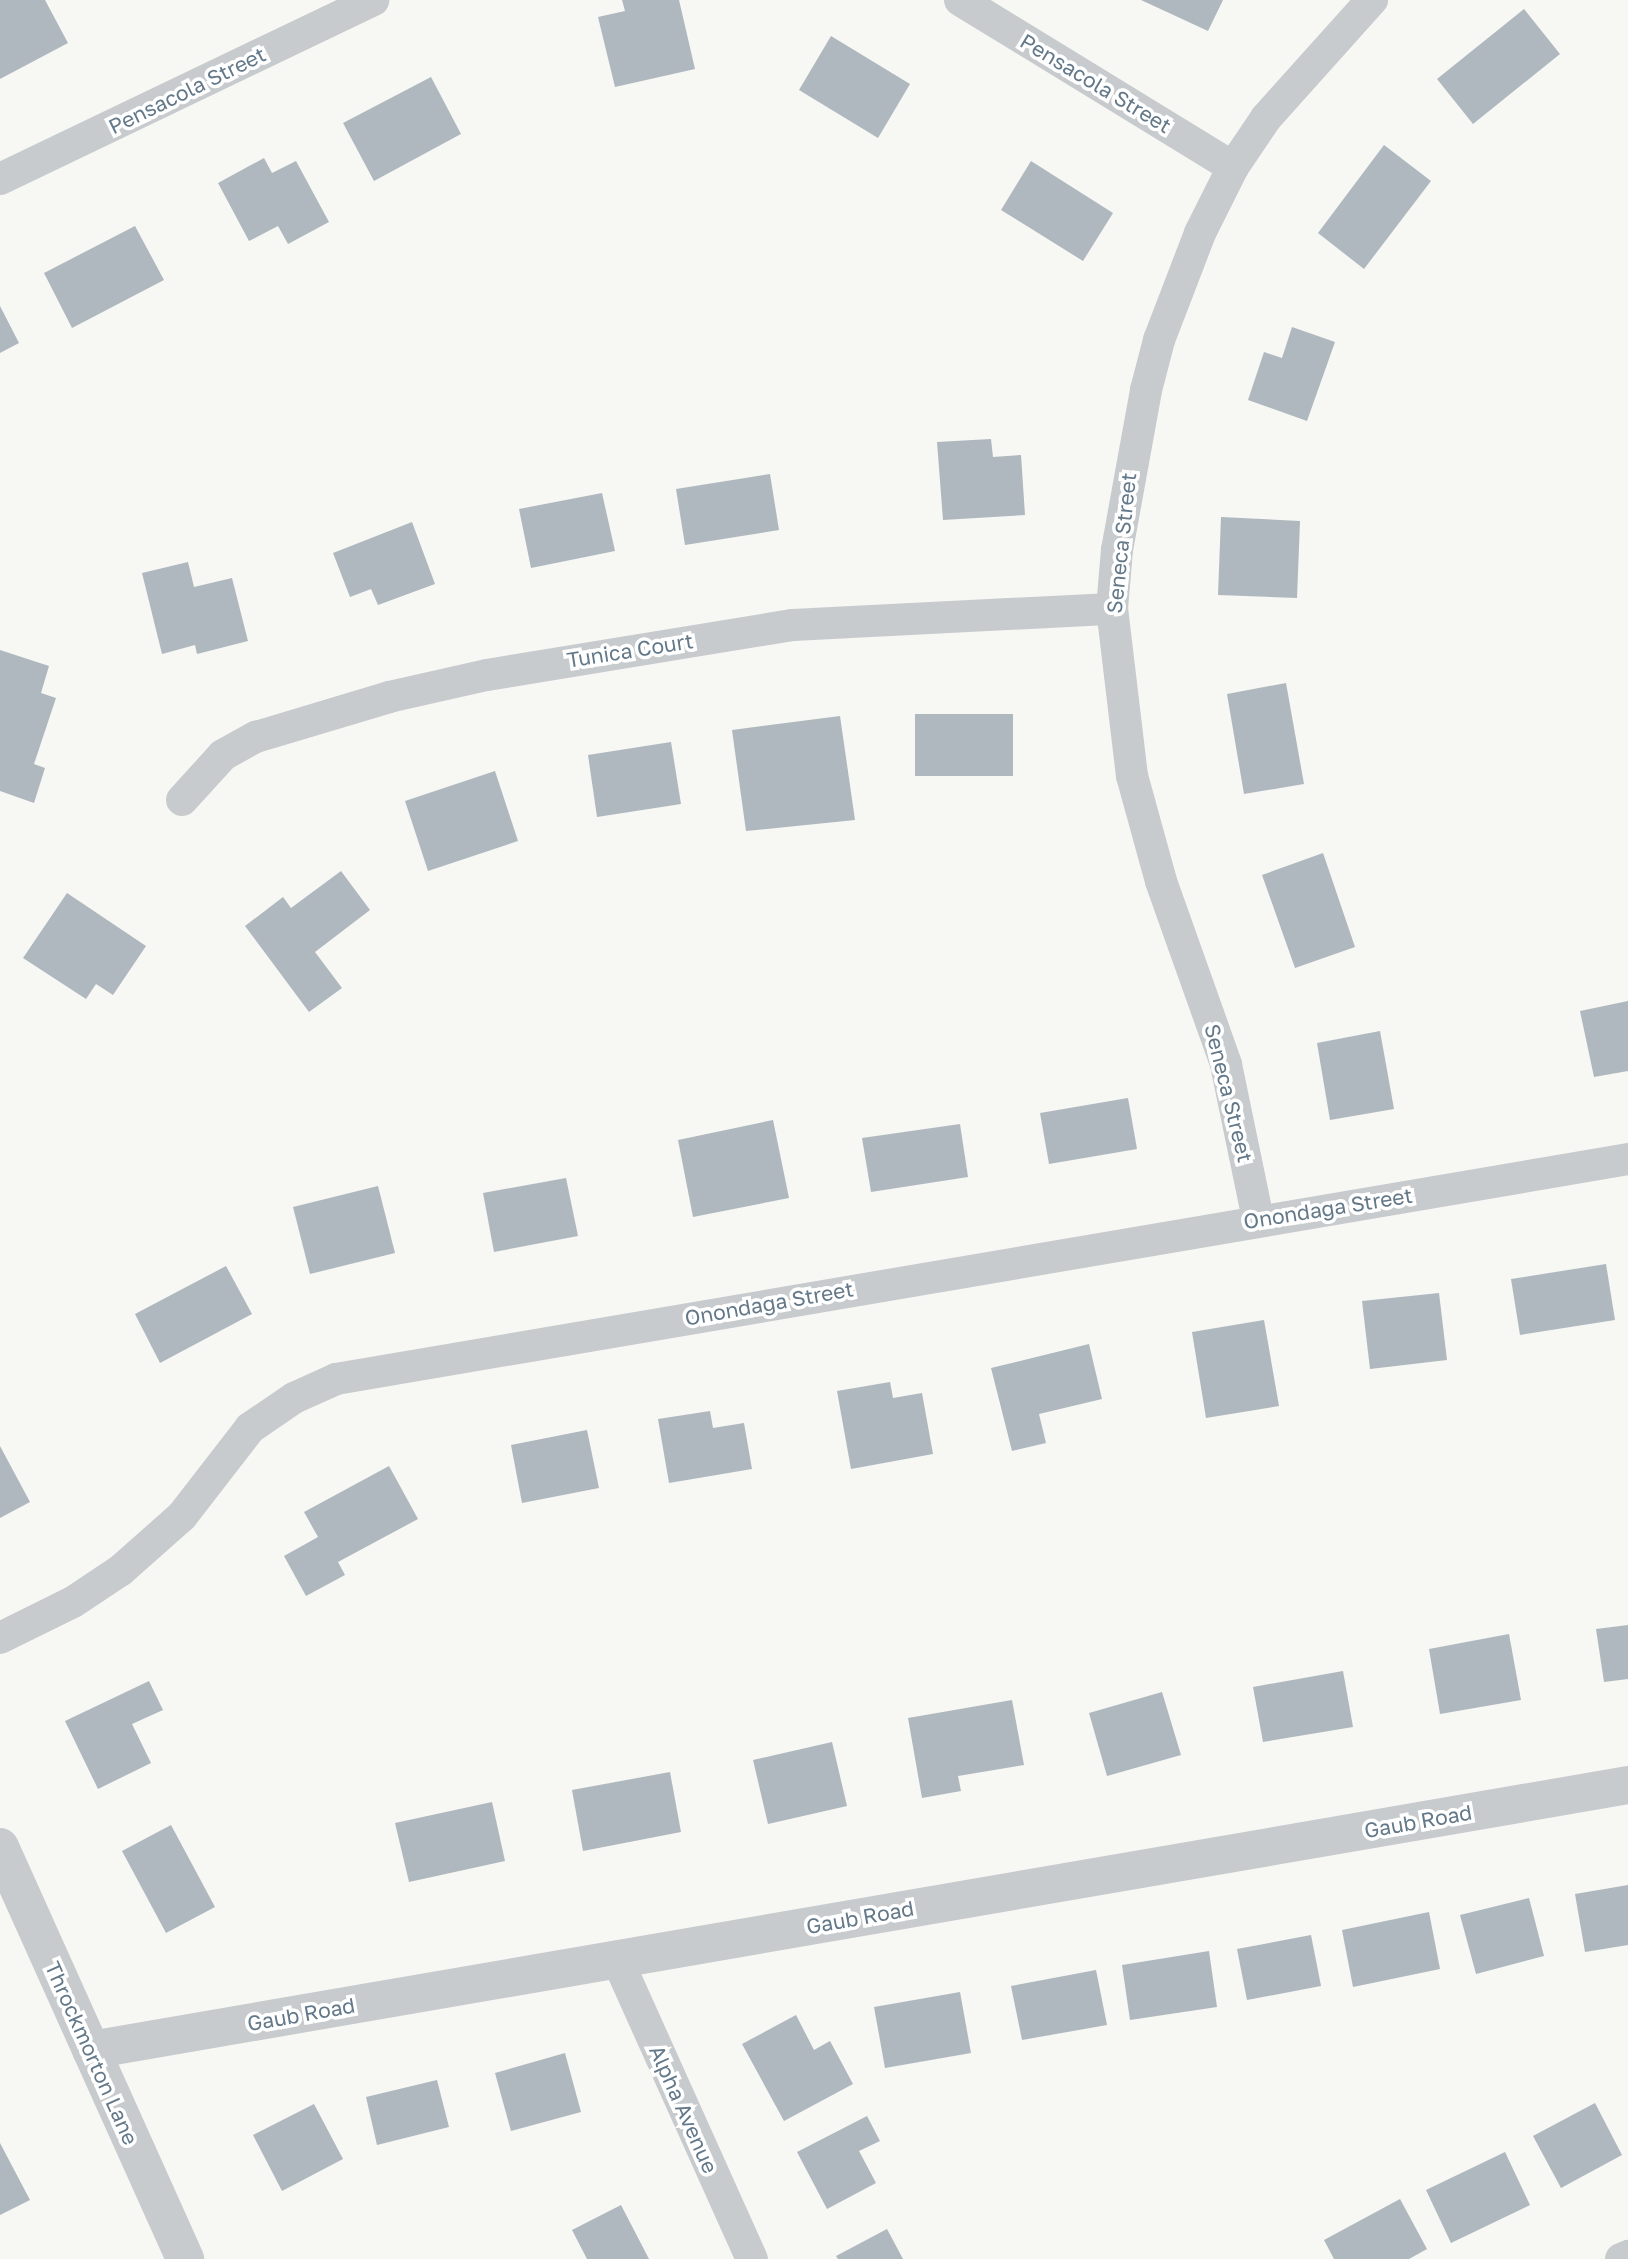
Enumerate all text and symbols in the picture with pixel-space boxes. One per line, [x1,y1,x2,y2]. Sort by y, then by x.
street label: Pensacola Street [1016,28,1176,138]
street label: Pensacola Street [104,41,270,139]
street label: Seneca Street [1101,471,1141,615]
street label: Tunica Court [565,628,695,672]
street label: Seneca Street [1200,1021,1258,1165]
street label: Onondaga Street [1242,1182,1414,1234]
street label: Onondaga Street [683,1276,855,1330]
street label: Gaub Road [1362,1799,1474,1843]
street label: Gaub Road [804,1895,916,1939]
street label: Throckmorton Lane [40,1957,144,2149]
street label: Gaub Road [245,1992,357,2036]
street label: Alpha Avenue [645,2041,723,2177]

